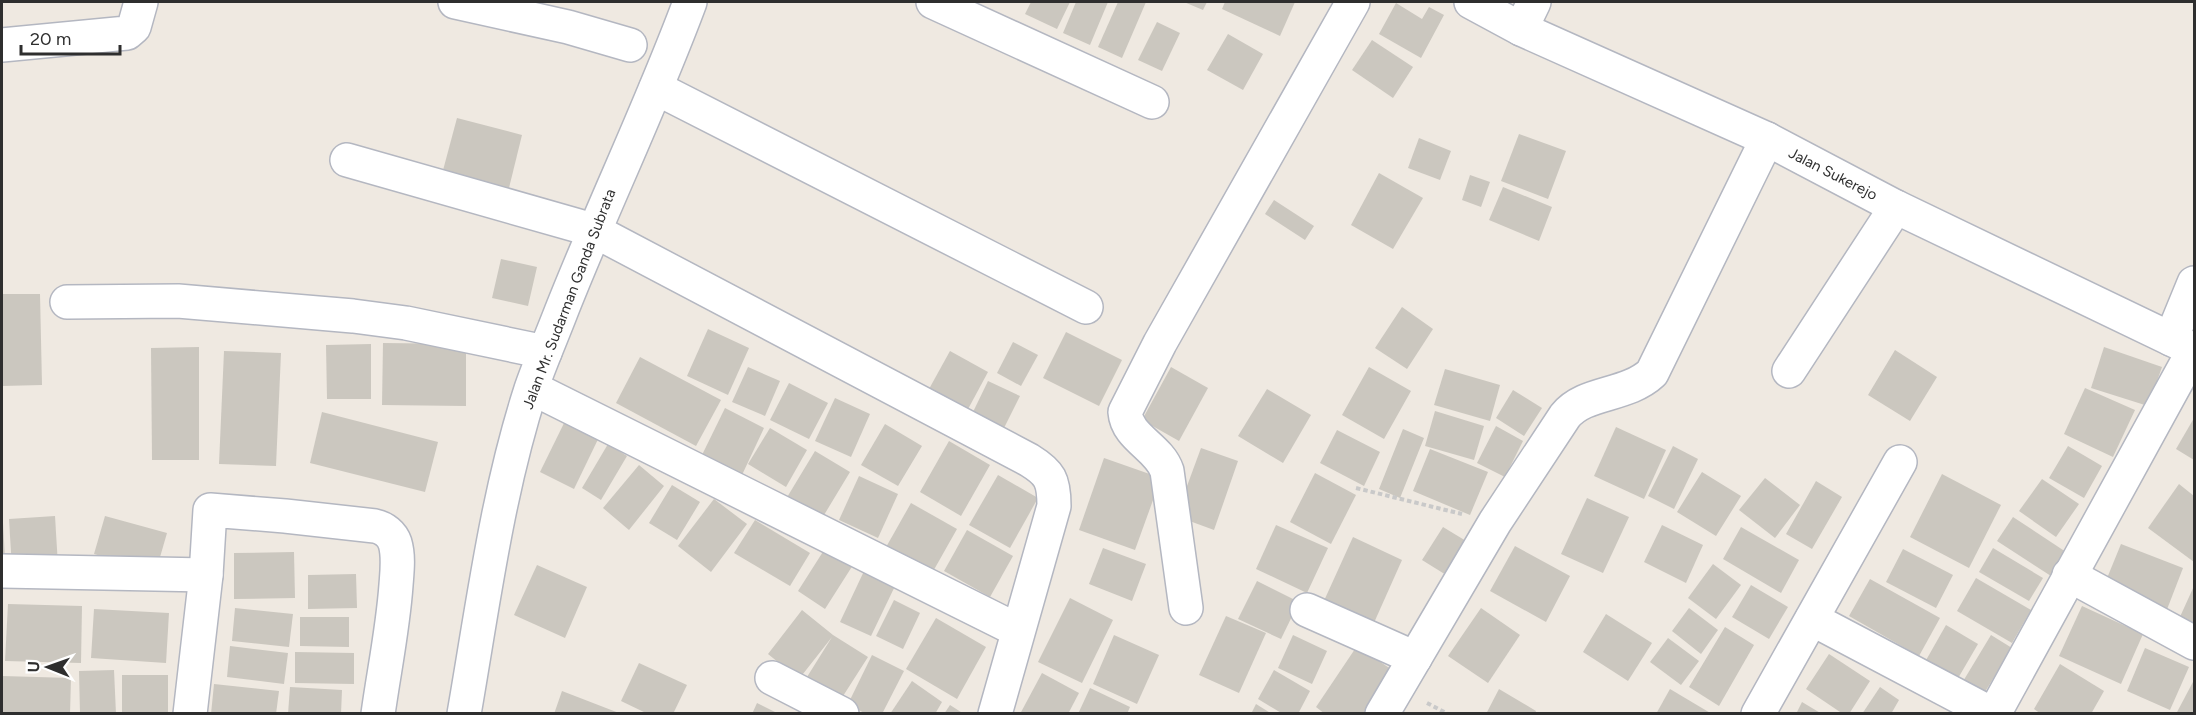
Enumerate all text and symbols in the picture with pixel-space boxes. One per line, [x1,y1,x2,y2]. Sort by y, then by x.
scale bar [21,18,120,56]
text: 20 m [30,28,71,50]
street label: Jalan Sukerejo [1786,144,1881,204]
street label: Jalan Mr. Sudarman Ganda Subrata [519,186,619,412]
north arrow [18,637,78,697]
text: U [24,661,43,673]

